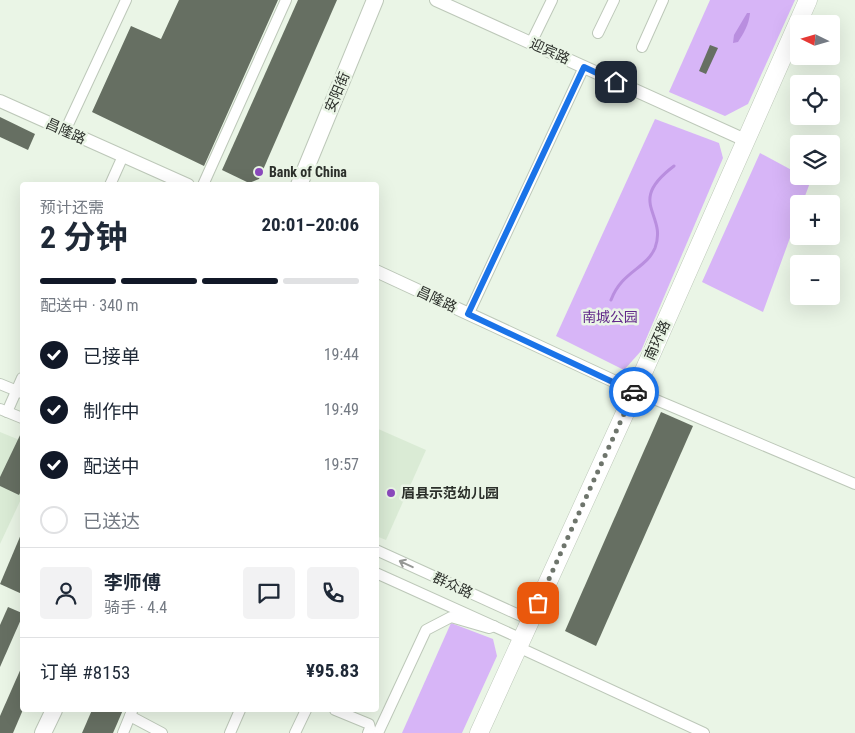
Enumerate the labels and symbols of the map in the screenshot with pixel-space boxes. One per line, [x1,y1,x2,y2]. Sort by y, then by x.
north arrow [790,15,840,65]
street label: 迎宾路 [528,35,572,67]
pin [595,61,637,103]
street label: 安阳街 [321,70,353,114]
street label: 昌隆路 [44,115,88,147]
place label: Bank of China [269,164,347,180]
marker: Bank of China [253,166,265,178]
street label: 昌隆路 [415,283,459,315]
park label: 南城公园 [582,309,638,325]
street label: 南环路 [641,318,673,362]
courier [609,367,659,417]
place label: 眉县示范幼儿园 [401,485,499,501]
marker: 眉县示范幼儿园 [385,487,397,499]
one-way arrow [399,559,414,568]
street label: 群众路 [431,569,475,601]
pin [517,582,559,624]

